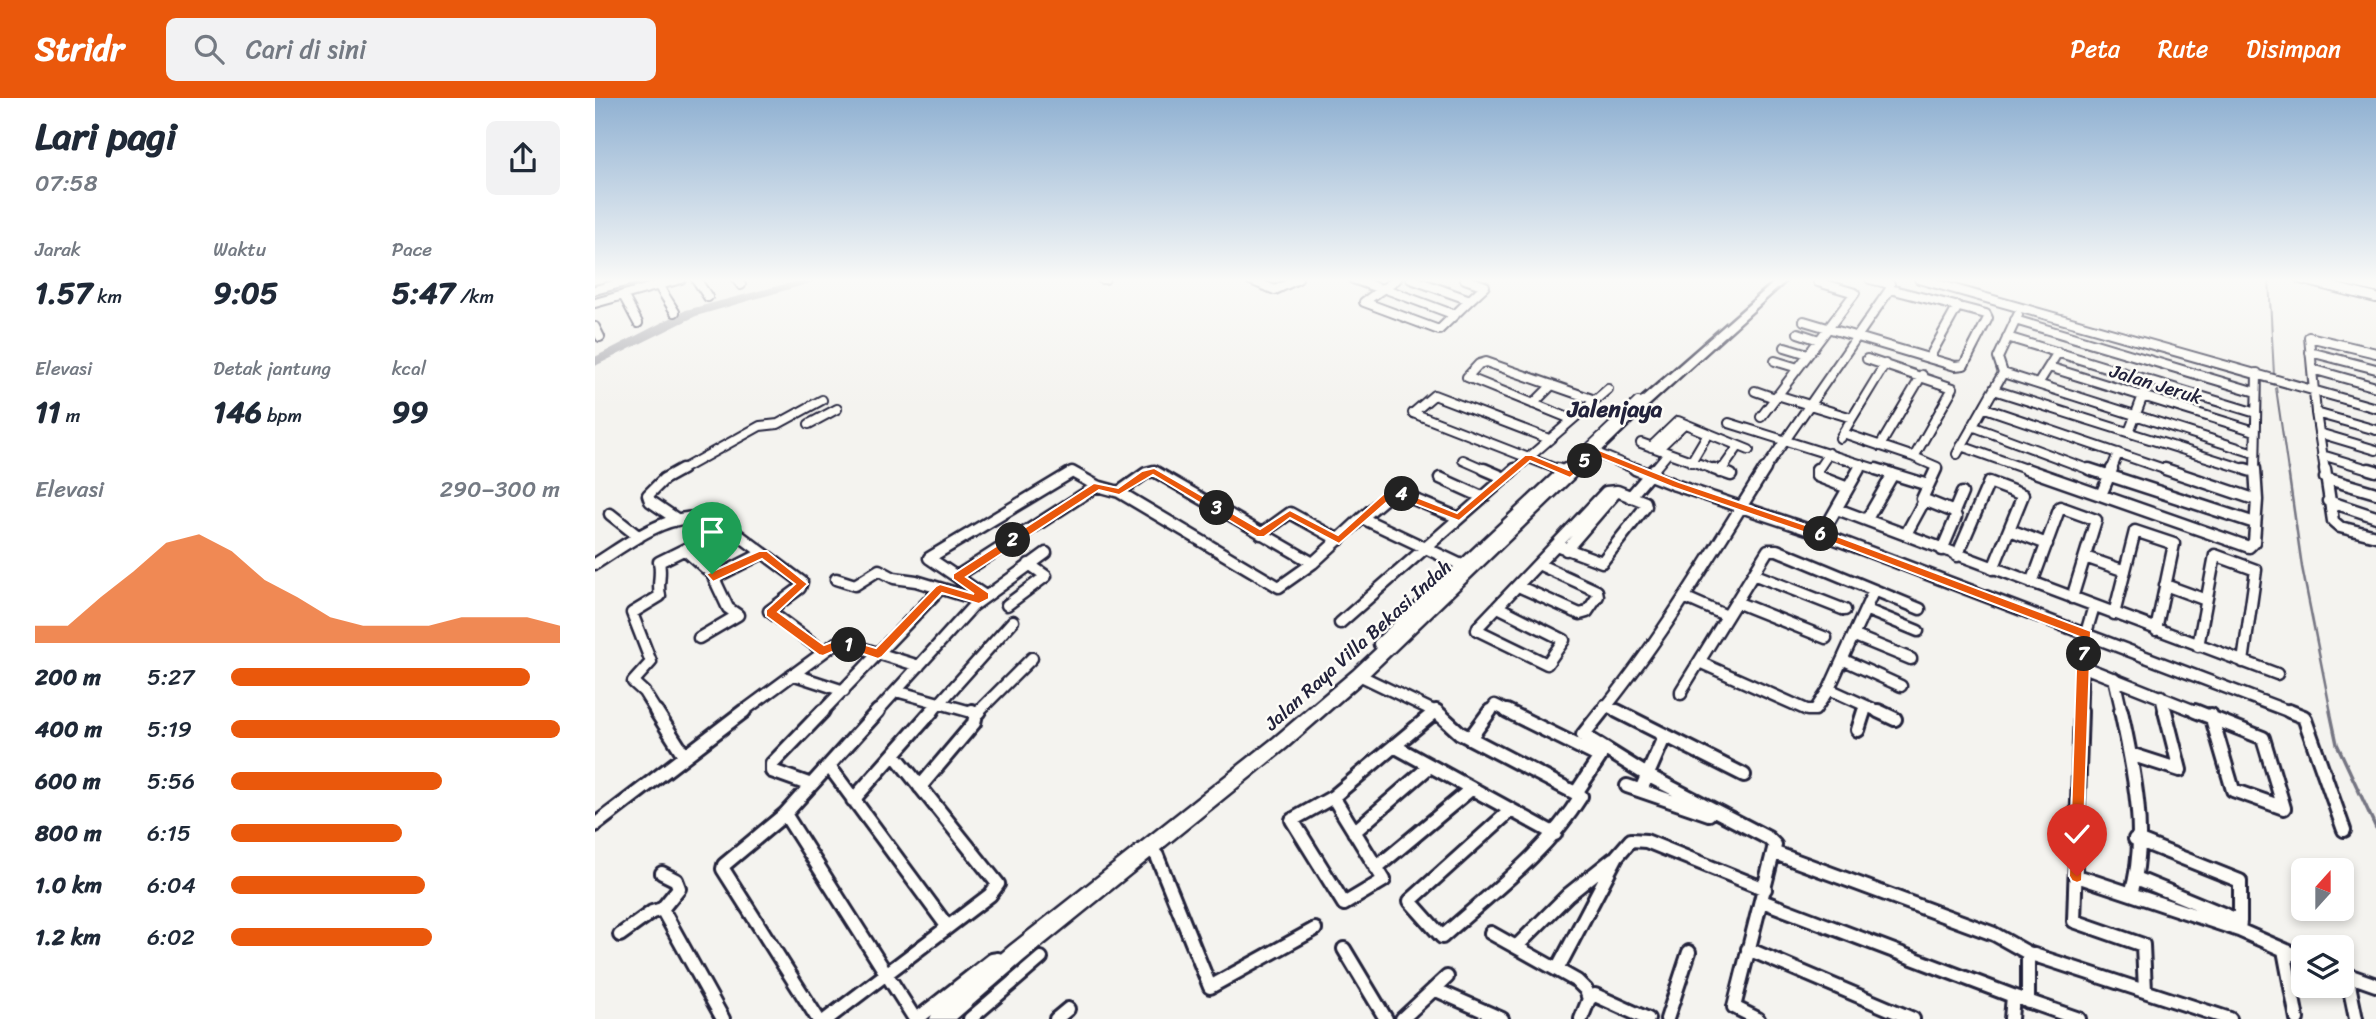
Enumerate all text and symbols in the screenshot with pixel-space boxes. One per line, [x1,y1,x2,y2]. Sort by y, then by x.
search box [166,18,656,81]
text: Stridr [35,20,124,78]
text: Cari di sini [246,26,366,72]
text: Peta [2071,28,2120,70]
text: Rute [2158,28,2208,70]
text: Disimpan [2246,28,2341,70]
icon: search [190,30,228,68]
text: Lari pagi [35,103,176,170]
button: share [486,121,560,195]
text: 07:58 [35,163,98,204]
text: Jarak [35,233,81,266]
text: Waktu [213,233,266,266]
text: Pace [392,233,432,266]
text: 1.57 [35,266,92,320]
text: 9:05 [213,266,278,320]
text: 5:47 [392,266,455,320]
text: km [92,280,122,313]
text: /km [455,280,494,313]
text: Elevasi [35,352,92,385]
text: Detak jantung [213,352,331,385]
text: kcal [392,352,426,385]
street label: Jalan Jeruk [2105,354,2207,414]
text: 11 [35,385,61,439]
text: 146 [213,385,262,439]
text: 99 [392,385,429,439]
district label: Jalenjaya [1566,389,1663,430]
text: m [61,399,80,432]
text: bpm [262,399,302,432]
pin: 5 [1567,444,1602,478]
text: 5 [1579,444,1590,477]
text: Elevasi [35,469,104,510]
text: 290–300 m [440,469,560,510]
pin: 4 [1385,476,1419,512]
text: 4 [1396,477,1407,510]
pin: 3 [1199,490,1235,526]
text: 3 [1211,491,1222,524]
pin [682,502,742,574]
icon: arrive [693,513,731,551]
pin: 6 [1803,516,1839,551]
text: 6 [1815,517,1826,550]
pin: 2 [995,522,1031,558]
text: 2 [1007,523,1018,556]
street label: Jalan Raya Villa Bekasi Indah [1256,551,1459,739]
pin: 1 [831,628,867,662]
text: 1 [844,628,853,661]
pin: 7 [2067,636,2101,672]
text: 7 [2078,637,2089,670]
text: 200 m [35,657,101,698]
text: 5:27 [147,657,194,698]
text: 400 m [35,709,102,750]
text: 5:19 [147,709,192,750]
text: 600 m [35,761,101,802]
text: 5:56 [147,761,195,802]
pin [2047,804,2107,876]
text: 800 m [35,813,102,854]
text: 6:15 [147,813,191,854]
icon: check [2058,815,2096,853]
north arrow [2291,858,2354,920]
map controls [2291,858,2354,998]
text: 1.0 km [35,865,102,906]
text: 6:04 [147,865,196,906]
text: 1.2 km [35,917,101,958]
text: 6:02 [147,917,195,958]
button: layers [2291,935,2354,998]

